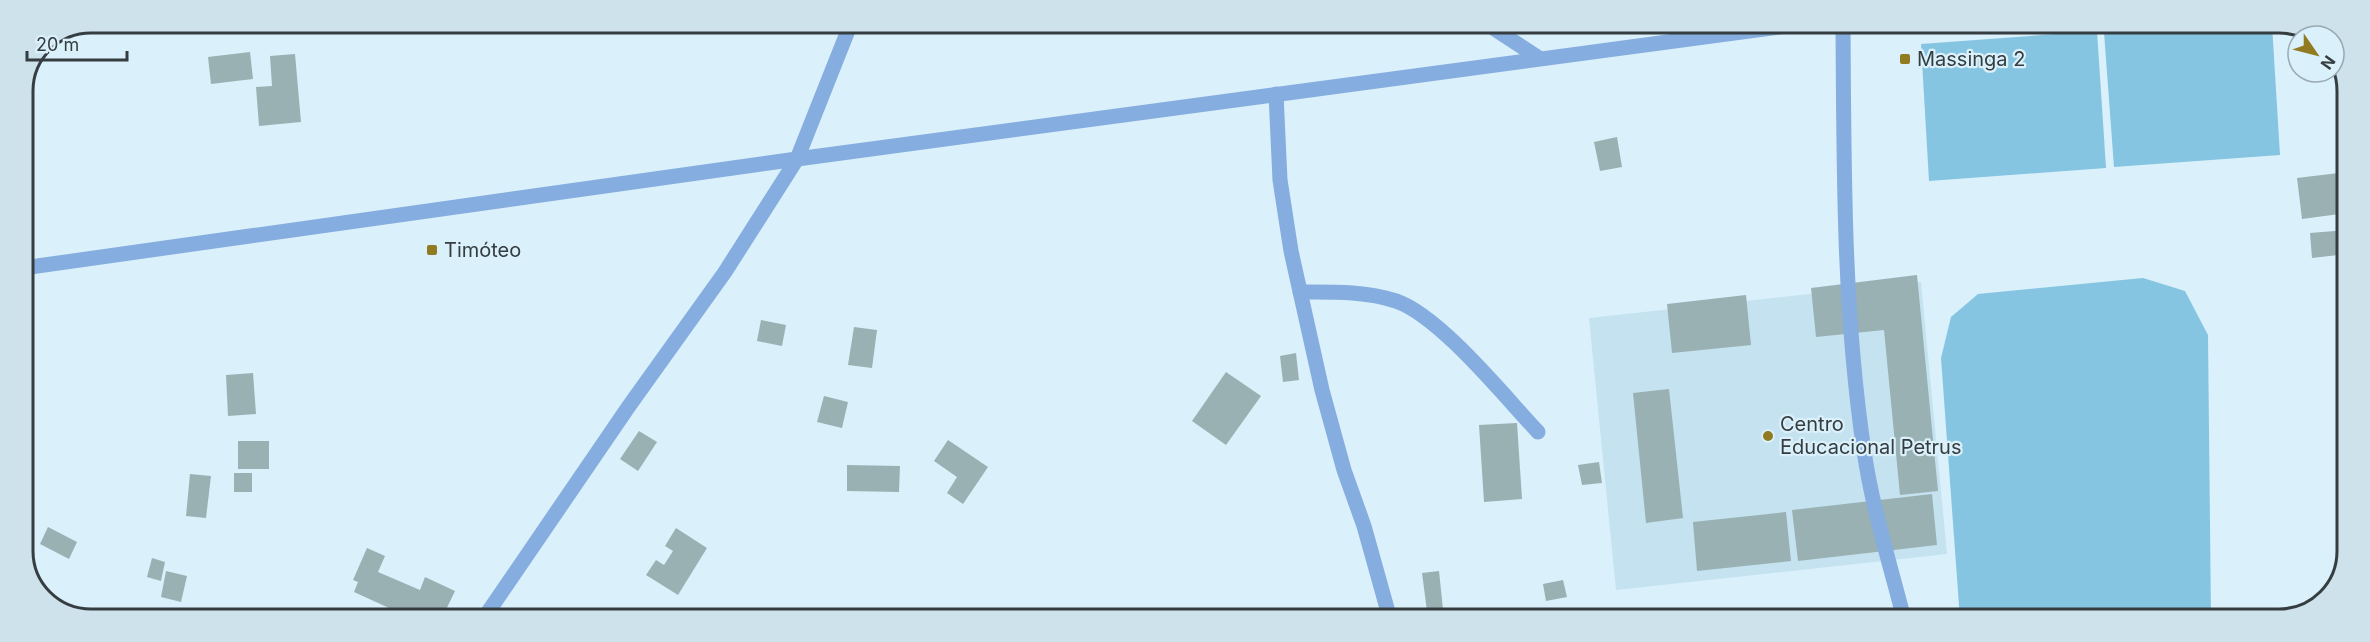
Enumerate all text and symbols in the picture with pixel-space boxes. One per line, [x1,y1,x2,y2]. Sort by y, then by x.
scale bar [27,24,128,62]
north arrow [2286,24,2346,84]
text: 20 m [36,34,79,55]
place label: Massinga 2 [1917,47,2025,71]
marker: Massinga 2 [1898,52,1912,66]
text: N [2317,52,2340,73]
place label: Timóteo [444,238,521,262]
marker: Timóteo [425,243,439,257]
place label: Centro Educacional Petrus [1780,412,1962,459]
marker: Centro Educacional Petrus [1761,429,1775,443]

